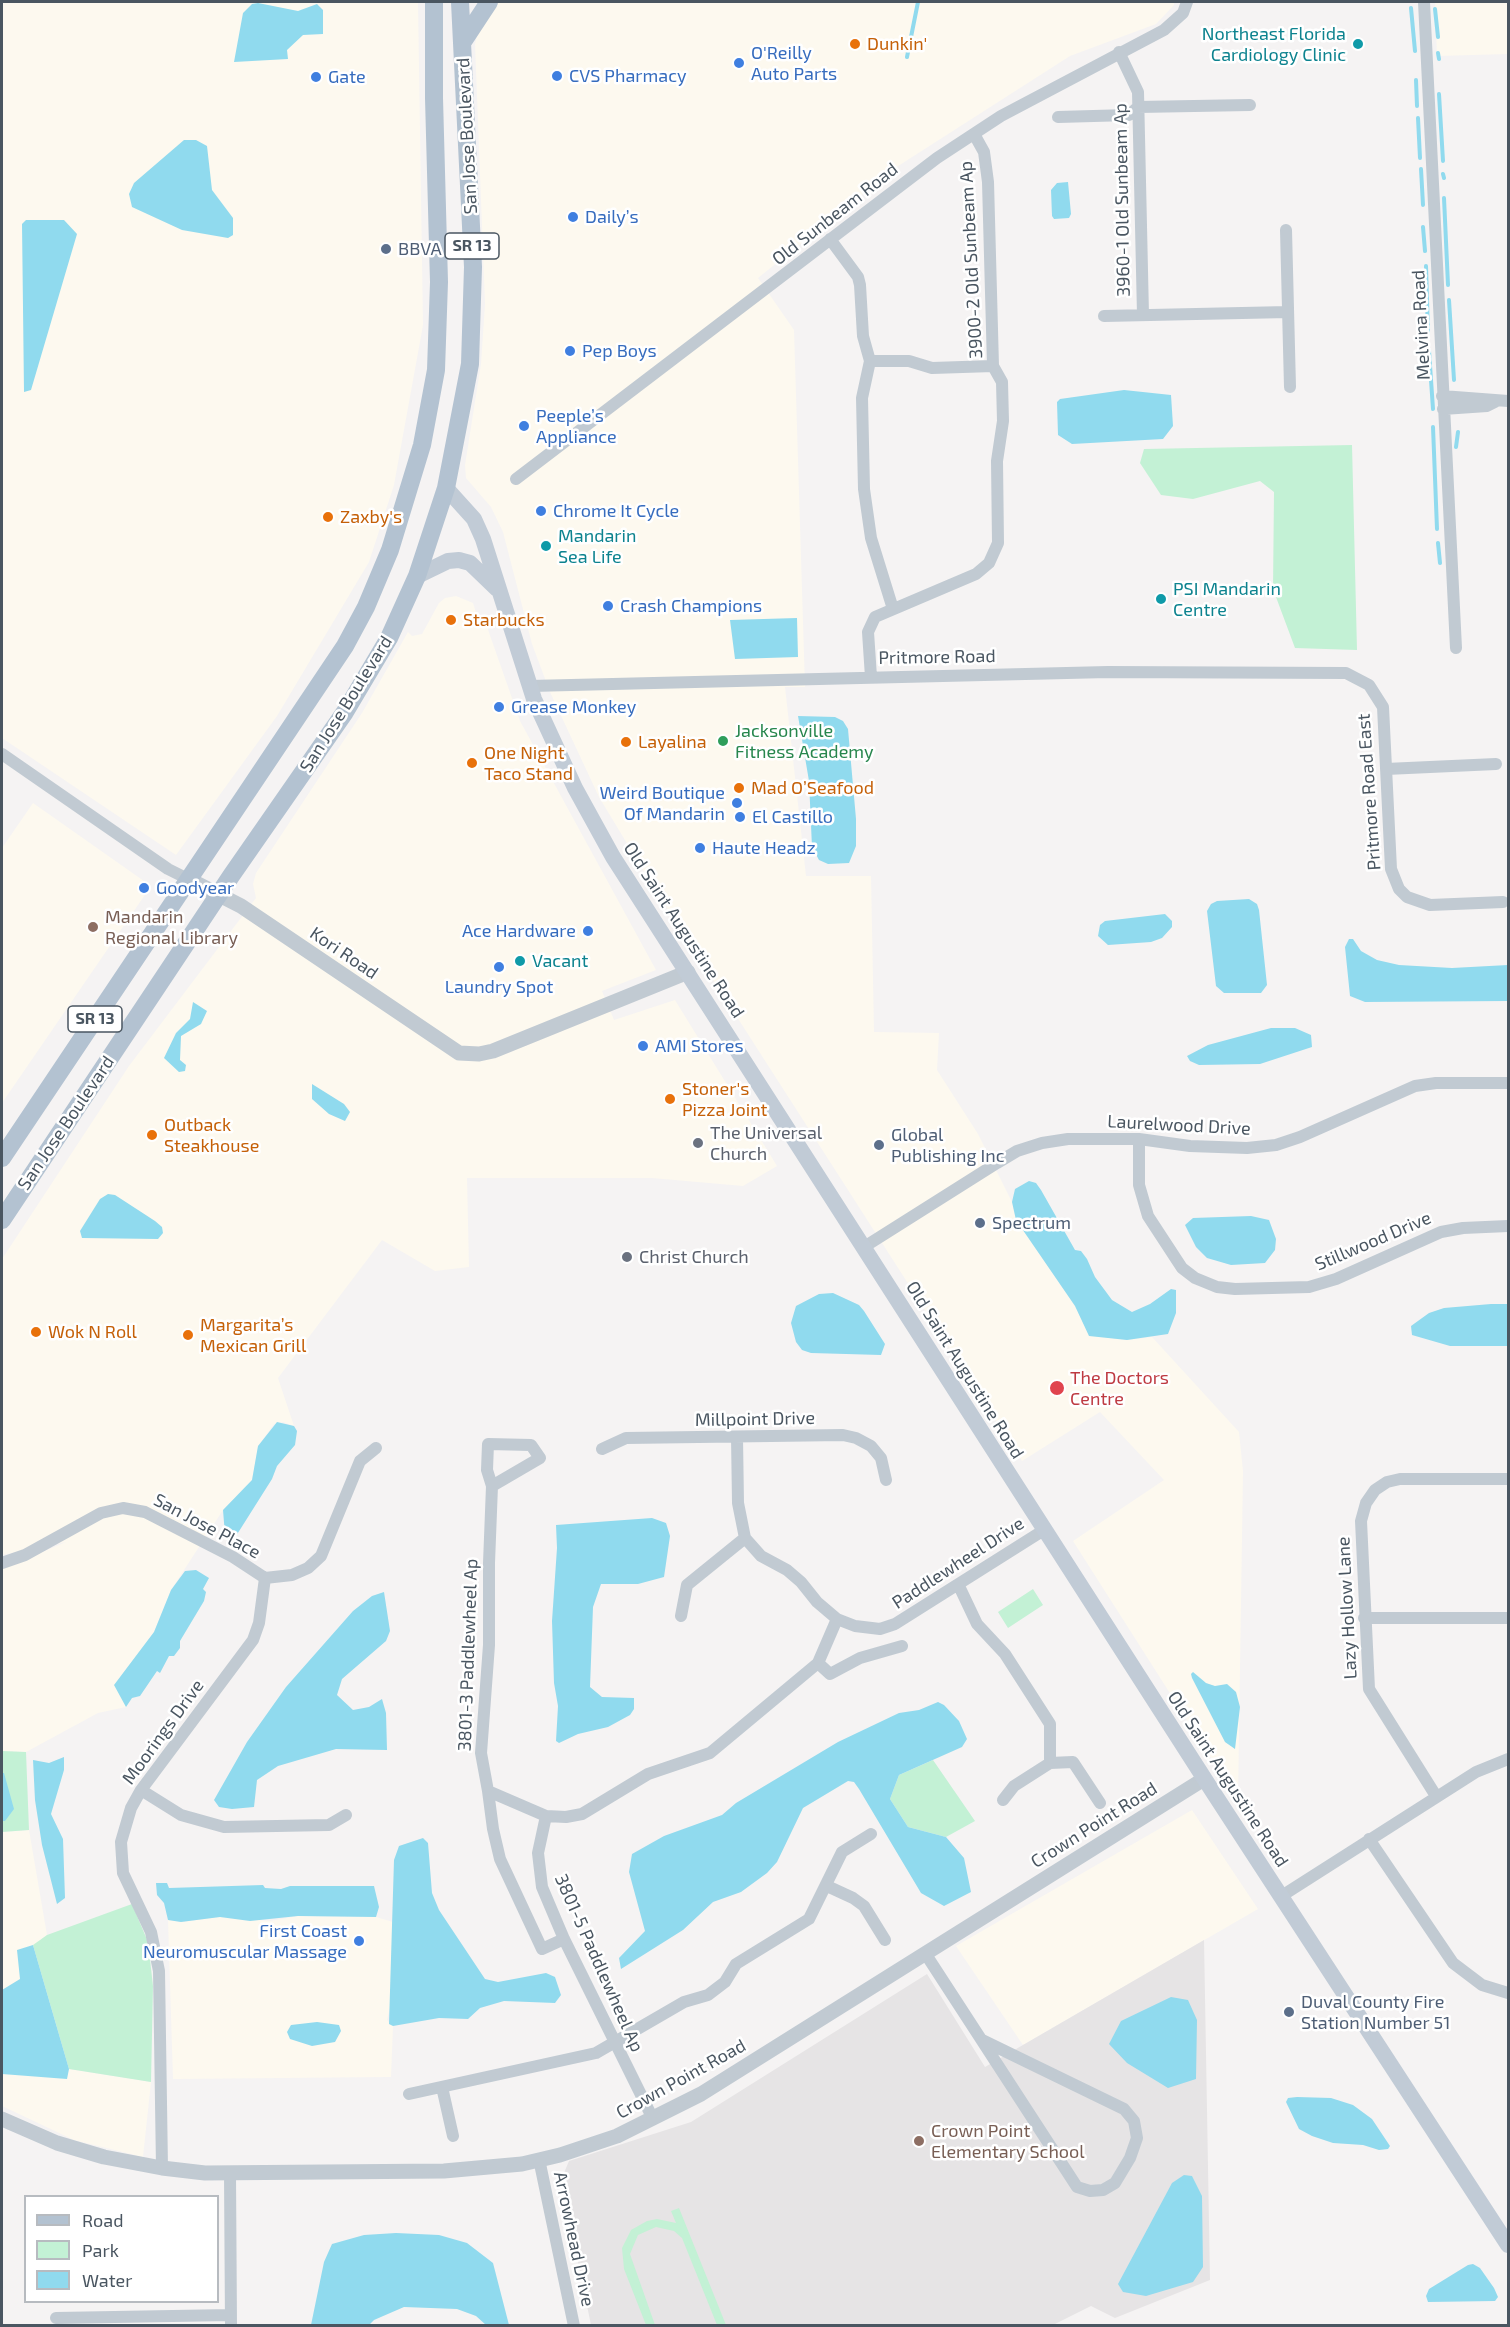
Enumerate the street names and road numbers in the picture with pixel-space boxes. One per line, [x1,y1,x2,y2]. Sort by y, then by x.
street label: San Jose Boulevard [452,57,482,215]
street label: 3960-1 Old Sunbeam Ap [1110,103,1134,297]
street label: Old Sunbeam Road [768,158,902,270]
street label: 3900-2 Old Sunbeam Ap [955,161,987,359]
road number: SR 13 [445,233,499,259]
street label: Melvina Road [1407,269,1435,381]
street label: San Jose Boulevard [295,632,397,776]
street label: Pritmore Road [878,645,996,669]
street label: Pritmore Road East [1353,713,1385,871]
street label: Old Saint Augustine Road [619,838,749,1022]
street label: Kori Road [306,922,382,984]
road number: SR 13 [68,1006,122,1032]
street label: San Jose Boulevard [13,1052,119,1194]
street label: Laurelwood Drive [1107,1110,1251,1140]
street label: Stillwood Drive [1312,1207,1434,1275]
street label: Old Saint Augustine Road [901,1277,1029,1463]
street label: Millpoint Drive [695,1407,815,1431]
street label: San Jose Place [150,1489,264,1563]
street label: Paddlewheel Drive [888,1512,1028,1614]
street label: Lazy Hollow Lane [1332,1536,1362,1680]
street label: 3801-3 Paddlewheel Ap [454,1558,482,1752]
street label: Moorings Drive [118,1675,208,1789]
street label: Old Saint Augustine Road [1163,1687,1293,1871]
street label: Crown Point Road [1027,1778,1161,1872]
street label: 3801-5 Paddlewheel Ap [550,1871,648,2055]
street label: Crown Point Road [612,2034,750,2124]
street label: Arrowhead Drive [549,2170,599,2308]

